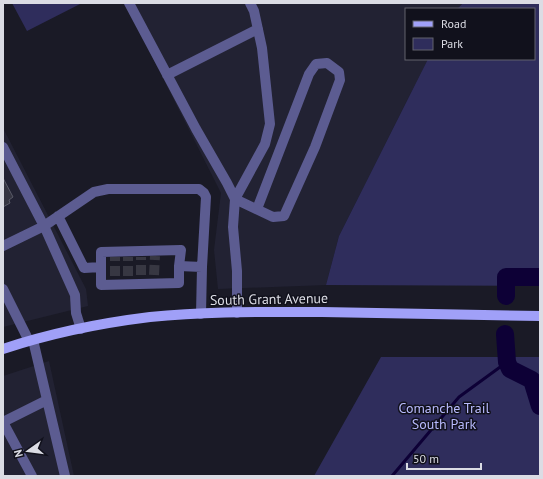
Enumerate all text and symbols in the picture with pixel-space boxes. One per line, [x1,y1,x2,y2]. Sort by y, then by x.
legend [405,8,535,60]
text: Road [441,16,466,31]
text: Park [441,36,463,51]
street label: South Grant Avenue [210,289,328,309]
park label: Comanche Trail South Park [398,399,490,433]
north arrow [8,431,48,471]
scale bar [407,445,481,471]
text: N [11,448,26,459]
text: 50 m [413,451,439,466]

